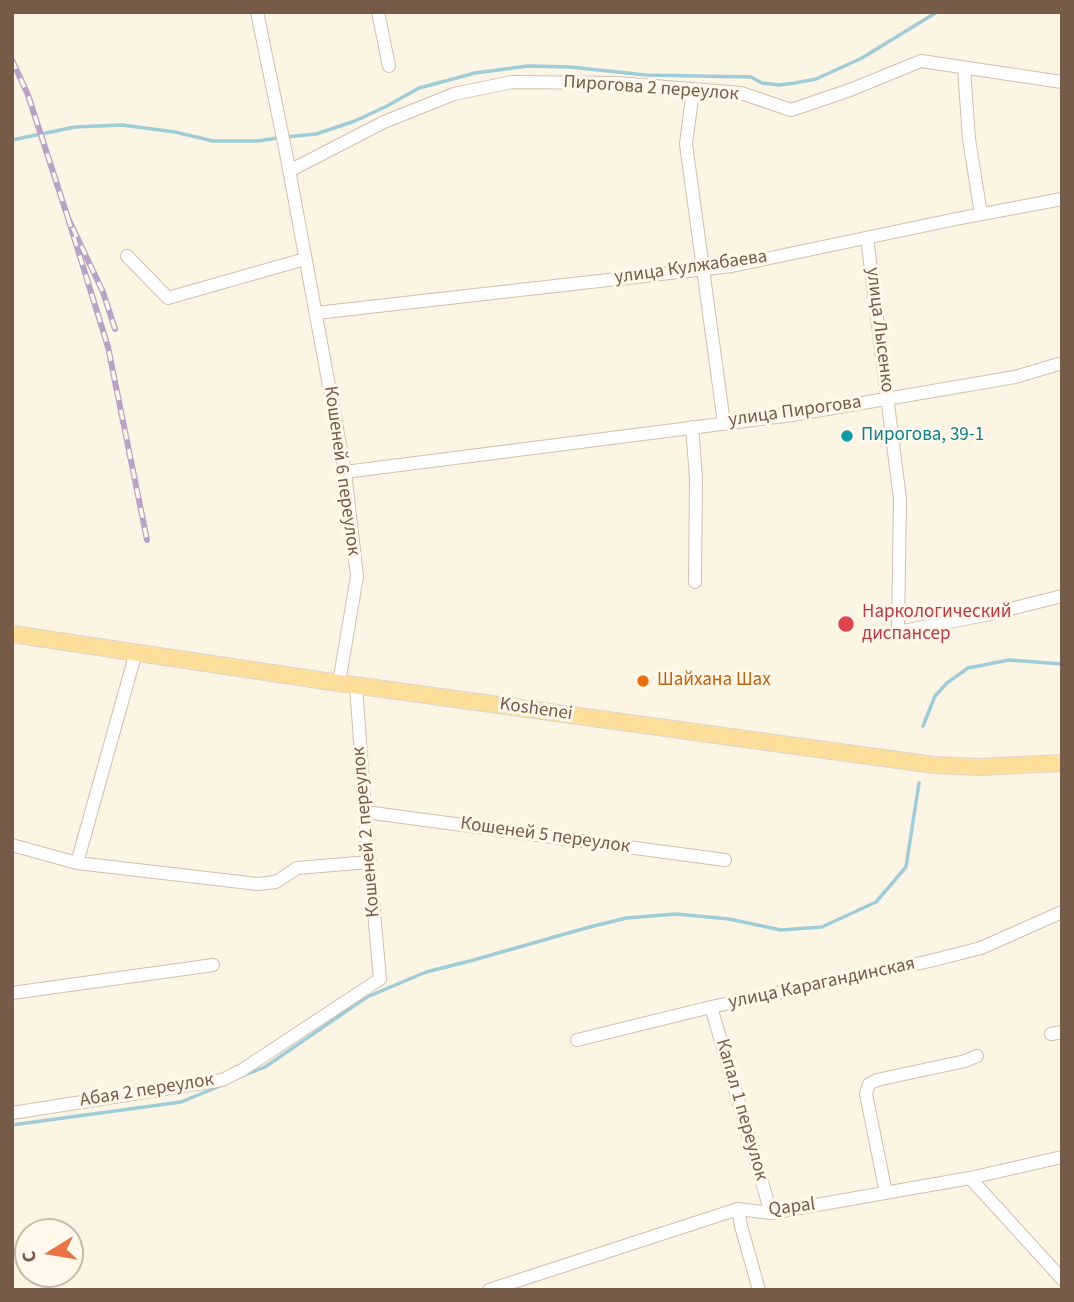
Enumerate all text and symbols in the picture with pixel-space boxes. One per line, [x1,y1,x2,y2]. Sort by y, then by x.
street label: Пирогова 2 переулок [562,71,740,107]
street label: улица Кулжабаева [613,246,769,290]
street label: улица Лысенко [860,266,898,394]
street label: Кошеней 6 переулок [318,385,364,557]
street label: улица Пирогова [727,391,863,433]
place label: Пирогова, 39-1 [861,425,984,447]
marker: Пирогова, 39-1 [839,428,855,444]
place label: Наркологический диспансер [862,602,1012,646]
marker: Наркологический диспансер [836,614,856,634]
place label: Шайхана Шах [657,670,771,692]
marker: Шайхана Шах [635,673,651,689]
street label: Koshenei [498,694,574,726]
street label: Кошеней 2 переулок [348,746,386,918]
street label: Кошеней 5 переулок [459,813,631,859]
street label: улица Карагандинская [727,953,917,1015]
street label: Капал 1 переулок [710,1037,772,1183]
street label: Абая 2 переулок [78,1069,216,1113]
street label: Qapal [767,1194,817,1222]
north arrow [14,1218,84,1288]
text: С [16,1249,44,1265]

